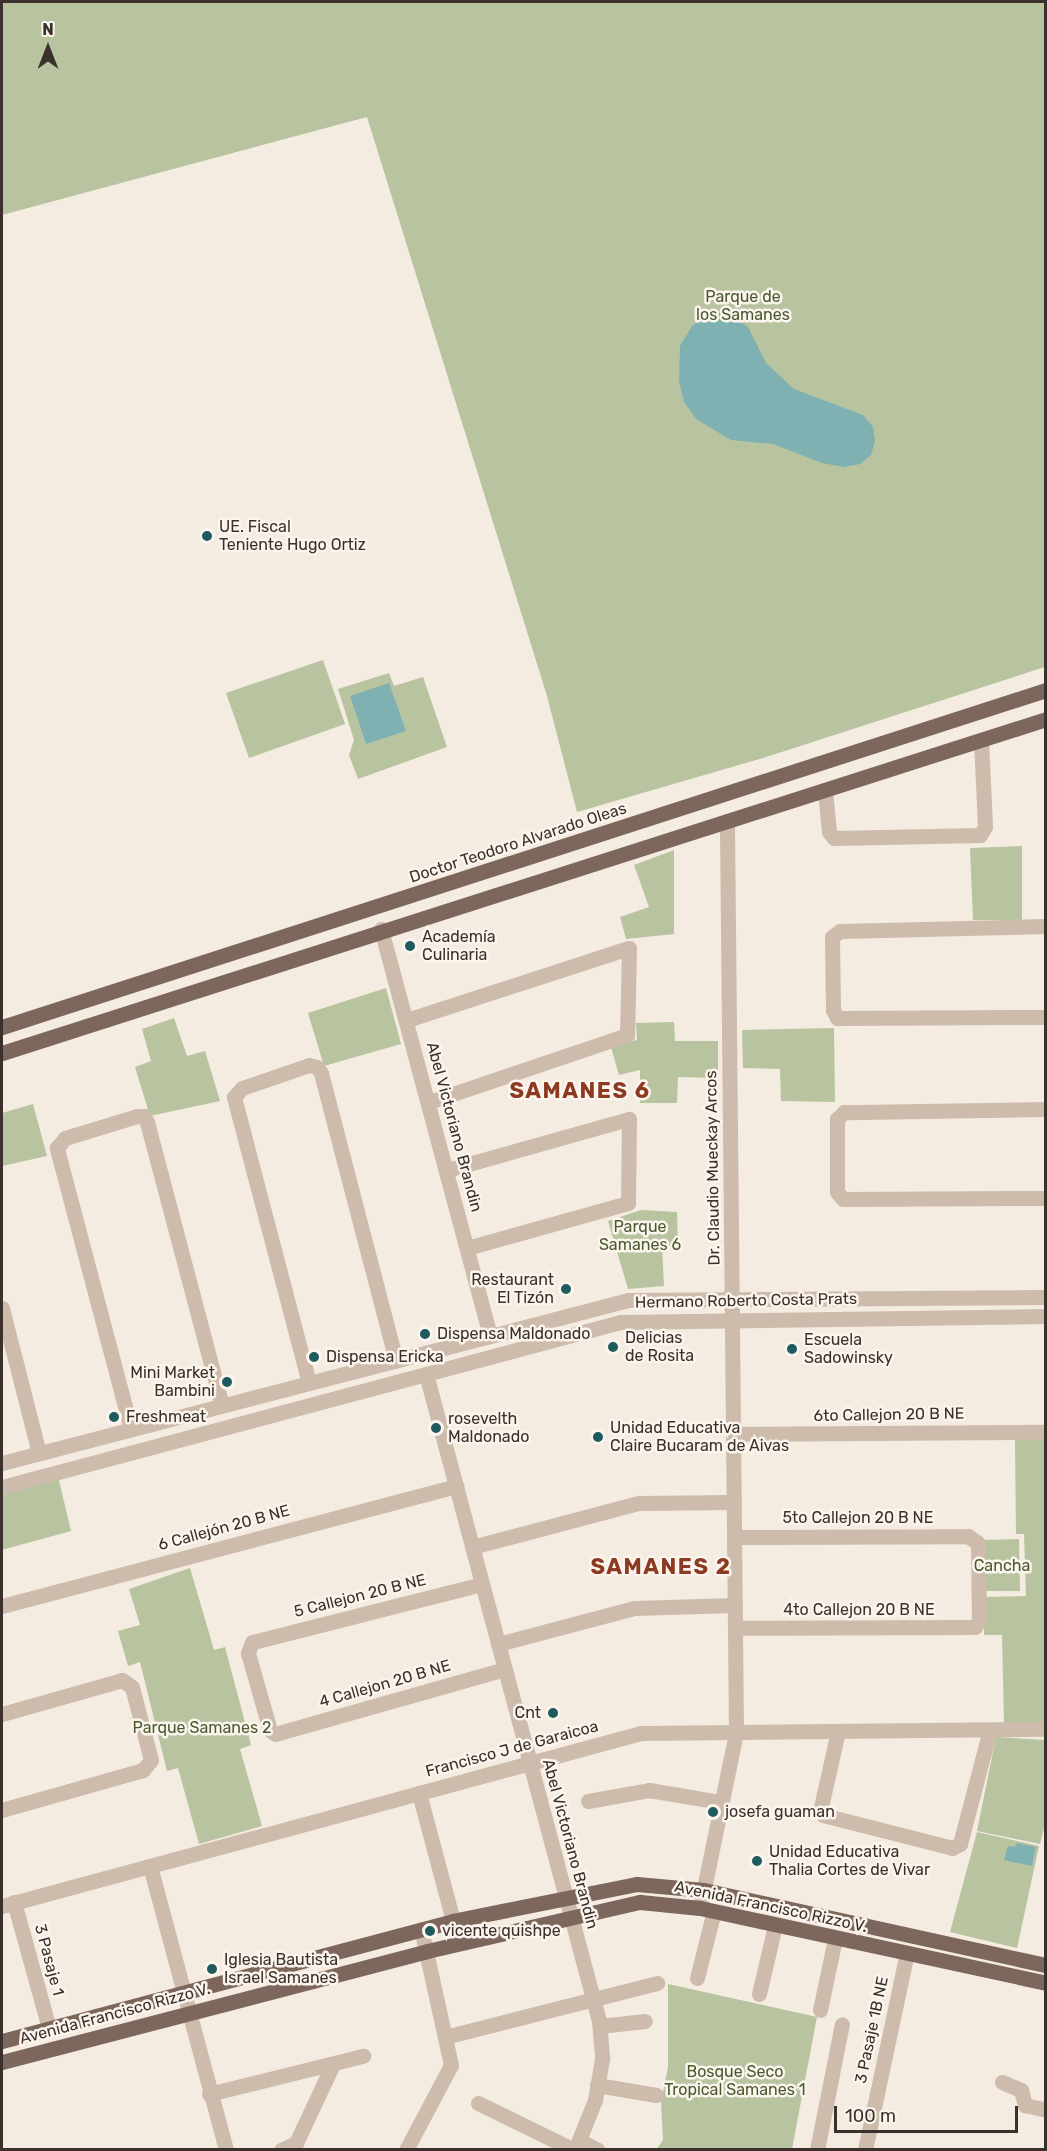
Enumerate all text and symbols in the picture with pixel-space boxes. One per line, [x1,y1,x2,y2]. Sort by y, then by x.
north arrow [18,18,78,78]
text: N [42,20,54,39]
park label: Parque de los Samanes [696,287,790,325]
place label: UE. Fiscal Teniente Hugo Ortiz [219,517,366,555]
marker: UE. Fiscal Teniente Hugo Ortiz [200,529,214,543]
street label: Doctor Teodoro Alvarado Oleas [407,799,629,887]
place label: Academía Culinaria [422,927,496,965]
marker: Academía Culinaria [403,939,417,953]
street label: Abel Victoriano Brandin [422,1040,486,1214]
street label: Dr. Claudio Mueckay Arcos [702,1070,724,1266]
district label: SAMANES 6 [509,1078,651,1104]
park label: Parque Samanes 6 [599,1217,681,1255]
place label: Restaurant El Tizón [471,1270,554,1308]
marker: Restaurant El Tizón [559,1282,573,1296]
street label: Hermano Roberto Costa Prats [635,1289,857,1313]
place label: Dispensa Maldonado [437,1324,591,1344]
marker: Dispensa Maldonado [418,1327,432,1341]
place label: Delicias de Rosita [625,1328,694,1366]
place label: Escuela Sadowinsky [804,1330,893,1368]
marker: Delicias de Rosita [606,1340,620,1354]
marker: Escuela Sadowinsky [785,1342,799,1356]
place label: Dispensa Ericka [326,1347,444,1367]
marker: Dispensa Ericka [307,1350,321,1364]
place label: Mini Market Bambini [130,1363,215,1401]
marker: Mini Market Bambini [220,1375,234,1389]
street label: 6to Callejon 20 B NE [813,1404,965,1426]
place label: Freshmeat [126,1407,206,1427]
place label: rosevelth Maldonado [448,1409,529,1447]
marker: Freshmeat [107,1410,121,1424]
place label: Unidad Educativa Claire Bucaram de Aivas [610,1418,789,1456]
marker: rosevelth Maldonado [429,1421,443,1435]
marker: Unidad Educativa Claire Bucaram de Aivas [591,1430,605,1444]
street label: 6 Callejón 20 B NE [156,1501,292,1555]
street label: 5to Callejon 20 B NE [783,1508,933,1528]
district label: SAMANES 2 [590,1554,732,1580]
park label: Cancha [974,1556,1030,1576]
street label: 5 Callejon 20 B NE [292,1570,428,1622]
street label: 4to Callejon 20 B NE [783,1600,935,1620]
street label: 4 Callejon 20 B NE [317,1656,453,1712]
place label: Cnt [515,1703,541,1723]
marker: Cnt [546,1706,560,1720]
street label: Francisco J de Garaicoa [424,1717,600,1781]
park label: Parque Samanes 2 [133,1718,271,1738]
street label: Abel Victoriano Brandin [538,1757,602,1931]
place label: josefa guaman [725,1802,835,1822]
marker: josefa guaman [706,1805,720,1819]
place label: Unidad Educativa Thalia Cortes de Vivar [769,1842,930,1880]
marker: Unidad Educativa Thalia Cortes de Vivar [750,1854,764,1868]
street label: Avenida Francisco Rizzo V. [673,1877,869,1937]
place label: vicente quishpe [442,1921,561,1941]
street label: 3 Pasaje 1 [30,1922,68,1998]
marker: vicente quishpe [423,1924,437,1938]
place label: Iglesia Bautista Israel Samanes [224,1950,338,1988]
marker: Iglesia Bautista Israel Samanes [205,1962,219,1976]
street label: 3 Pasaje 1B NE [851,1975,893,2085]
street label: Avenida Francisco Rizzo V. [17,1979,213,2049]
park label: Bosque Seco Tropical Samanes 1 [664,2062,806,2100]
scale bar [837,2094,1022,2132]
text: 100 m [845,2105,896,2127]

